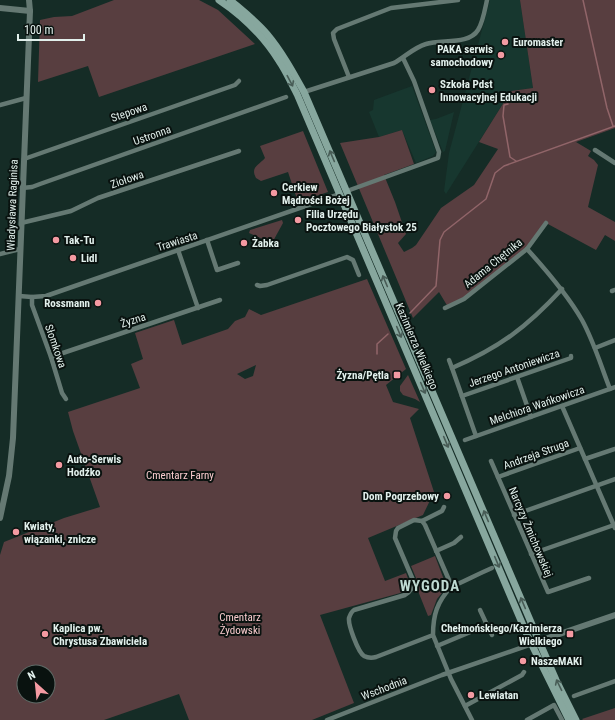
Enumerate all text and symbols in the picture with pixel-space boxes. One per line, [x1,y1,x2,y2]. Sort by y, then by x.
scale bar [18,16,84,42]
text: 100 m [24,23,54,37]
place label: Euromaster [513,36,564,49]
marker: Euromaster [500,37,510,47]
place label: PAKA serwis samochodowy [430,43,493,69]
marker: PAKA serwis samochodowy [496,50,506,60]
one-way arrow [287,75,295,87]
place label: Szkoła Pdst Innowacyjnej Edukacji [440,78,537,104]
marker: Szkoła Pdst Innowacyjnej Edukacji [427,85,437,95]
street label: Stepowa [109,100,149,125]
street label: Ustronna [132,123,173,148]
one-way arrow [328,150,335,162]
street label: Władysława Raginisa [4,159,21,251]
street label: Ziołowa [109,168,146,191]
place label: Cerkiew Mądrości Bożej [282,181,350,207]
marker: Cerkiew Mądrości Bożej [269,188,279,198]
place label: Filia Urzędu Pocztowego Białystok 25 [306,208,417,234]
marker: Filia Urzędu Pocztowego Białystok 25 [293,215,303,225]
street label: Trawiasta [155,229,199,254]
place label: Tak-Tu [64,234,95,247]
marker: Tak-Tu [51,235,61,245]
place label: Żabka [252,236,279,250]
street label: Adama Chętnika [462,236,525,291]
marker: Żabka [239,238,249,248]
place label: Lidl [81,252,97,265]
marker: Lidl [68,253,78,263]
one-way arrow [381,276,389,288]
place label: Rossmann [44,297,90,310]
marker: Rossmann [93,298,103,308]
street label: Kazimierza Wielkiego [392,301,441,392]
street label: Żyzna [119,310,147,331]
street label: Słomkowa [42,323,69,370]
one-way arrow [396,326,404,338]
street label: Jerzego Antoniewicza [467,347,561,390]
place label: Żyzna/Pętla [336,368,389,382]
marker: Żyzna/Pętla [392,370,402,380]
one-way arrow [419,382,427,394]
street label: Melchiora Wańkowicza [488,383,586,428]
one-way arrow [442,436,450,448]
street label: Andrzeja Struga [502,437,571,472]
place label: Auto-Serwis Hodźko [67,453,121,479]
marker: Auto-Serwis Hodźko [54,460,64,470]
park label: Cmentarz Farny [146,469,214,482]
street label: Narcyzy Żmichowskiej [506,485,555,579]
place label: Dom Pogrzebowy [363,490,439,503]
marker: Dom Pogrzebowy [442,491,452,501]
one-way arrow [482,511,489,523]
place label: Kwiaty, wiązanki, znicze [24,520,96,546]
marker: Kwiaty, wiązanki, znicze [11,527,21,537]
one-way arrow [494,555,501,567]
district label: WYGODA [400,577,460,595]
one-way arrow [519,598,526,610]
park label: Cmentarz Żydowski [219,611,261,637]
place label: Kaplica pw. Chrystusa Zbawiciela [53,622,147,648]
place label: Chełmońskiego/Kazimierza Wielkiego [441,622,563,648]
marker: Kaplica pw. Chrystusa Zbawiciela [40,629,50,639]
marker: Chełmońskiego/Kazimierza Wielkiego [565,629,575,639]
place label: NaszeMAKi [531,655,582,668]
marker: NaszeMAKi [518,656,528,666]
north arrow [16,664,56,704]
text: N [26,668,38,683]
street label: Wschodnia [359,674,409,703]
one-way arrow [555,680,562,692]
place label: Lewiatan [479,689,518,702]
marker: Lewiatan [466,690,476,700]

